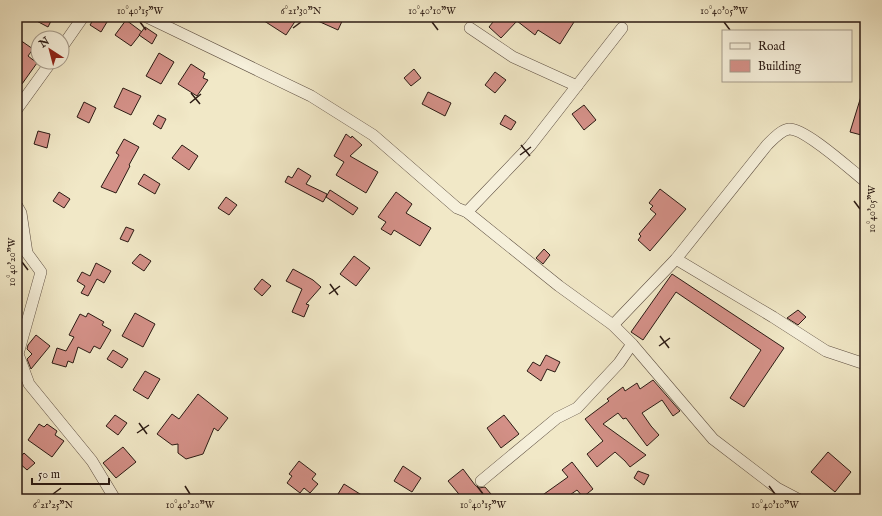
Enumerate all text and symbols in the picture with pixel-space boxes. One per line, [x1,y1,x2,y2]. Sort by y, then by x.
text: 10°40'15"W [117,5,164,18]
text: 6°21'30"N [281,5,322,18]
text: 10°40'10"W [408,5,456,18]
text: 10°40'05"W [700,5,748,18]
north arrow [30,30,70,70]
legend [722,30,852,82]
text: N [36,34,53,52]
text: Road [758,39,786,54]
text: Building [758,59,802,74]
text: 10°40'05"W [866,185,879,233]
text: 10°40'20"W [6,237,19,286]
scale bar [32,460,109,486]
text: 50 m [38,467,60,482]
text: 6°21'25"N [33,499,74,512]
text: 10°40'20"W [166,499,215,512]
text: 10°40'15"W [460,499,507,512]
text: 10°40'10"W [751,499,799,512]

